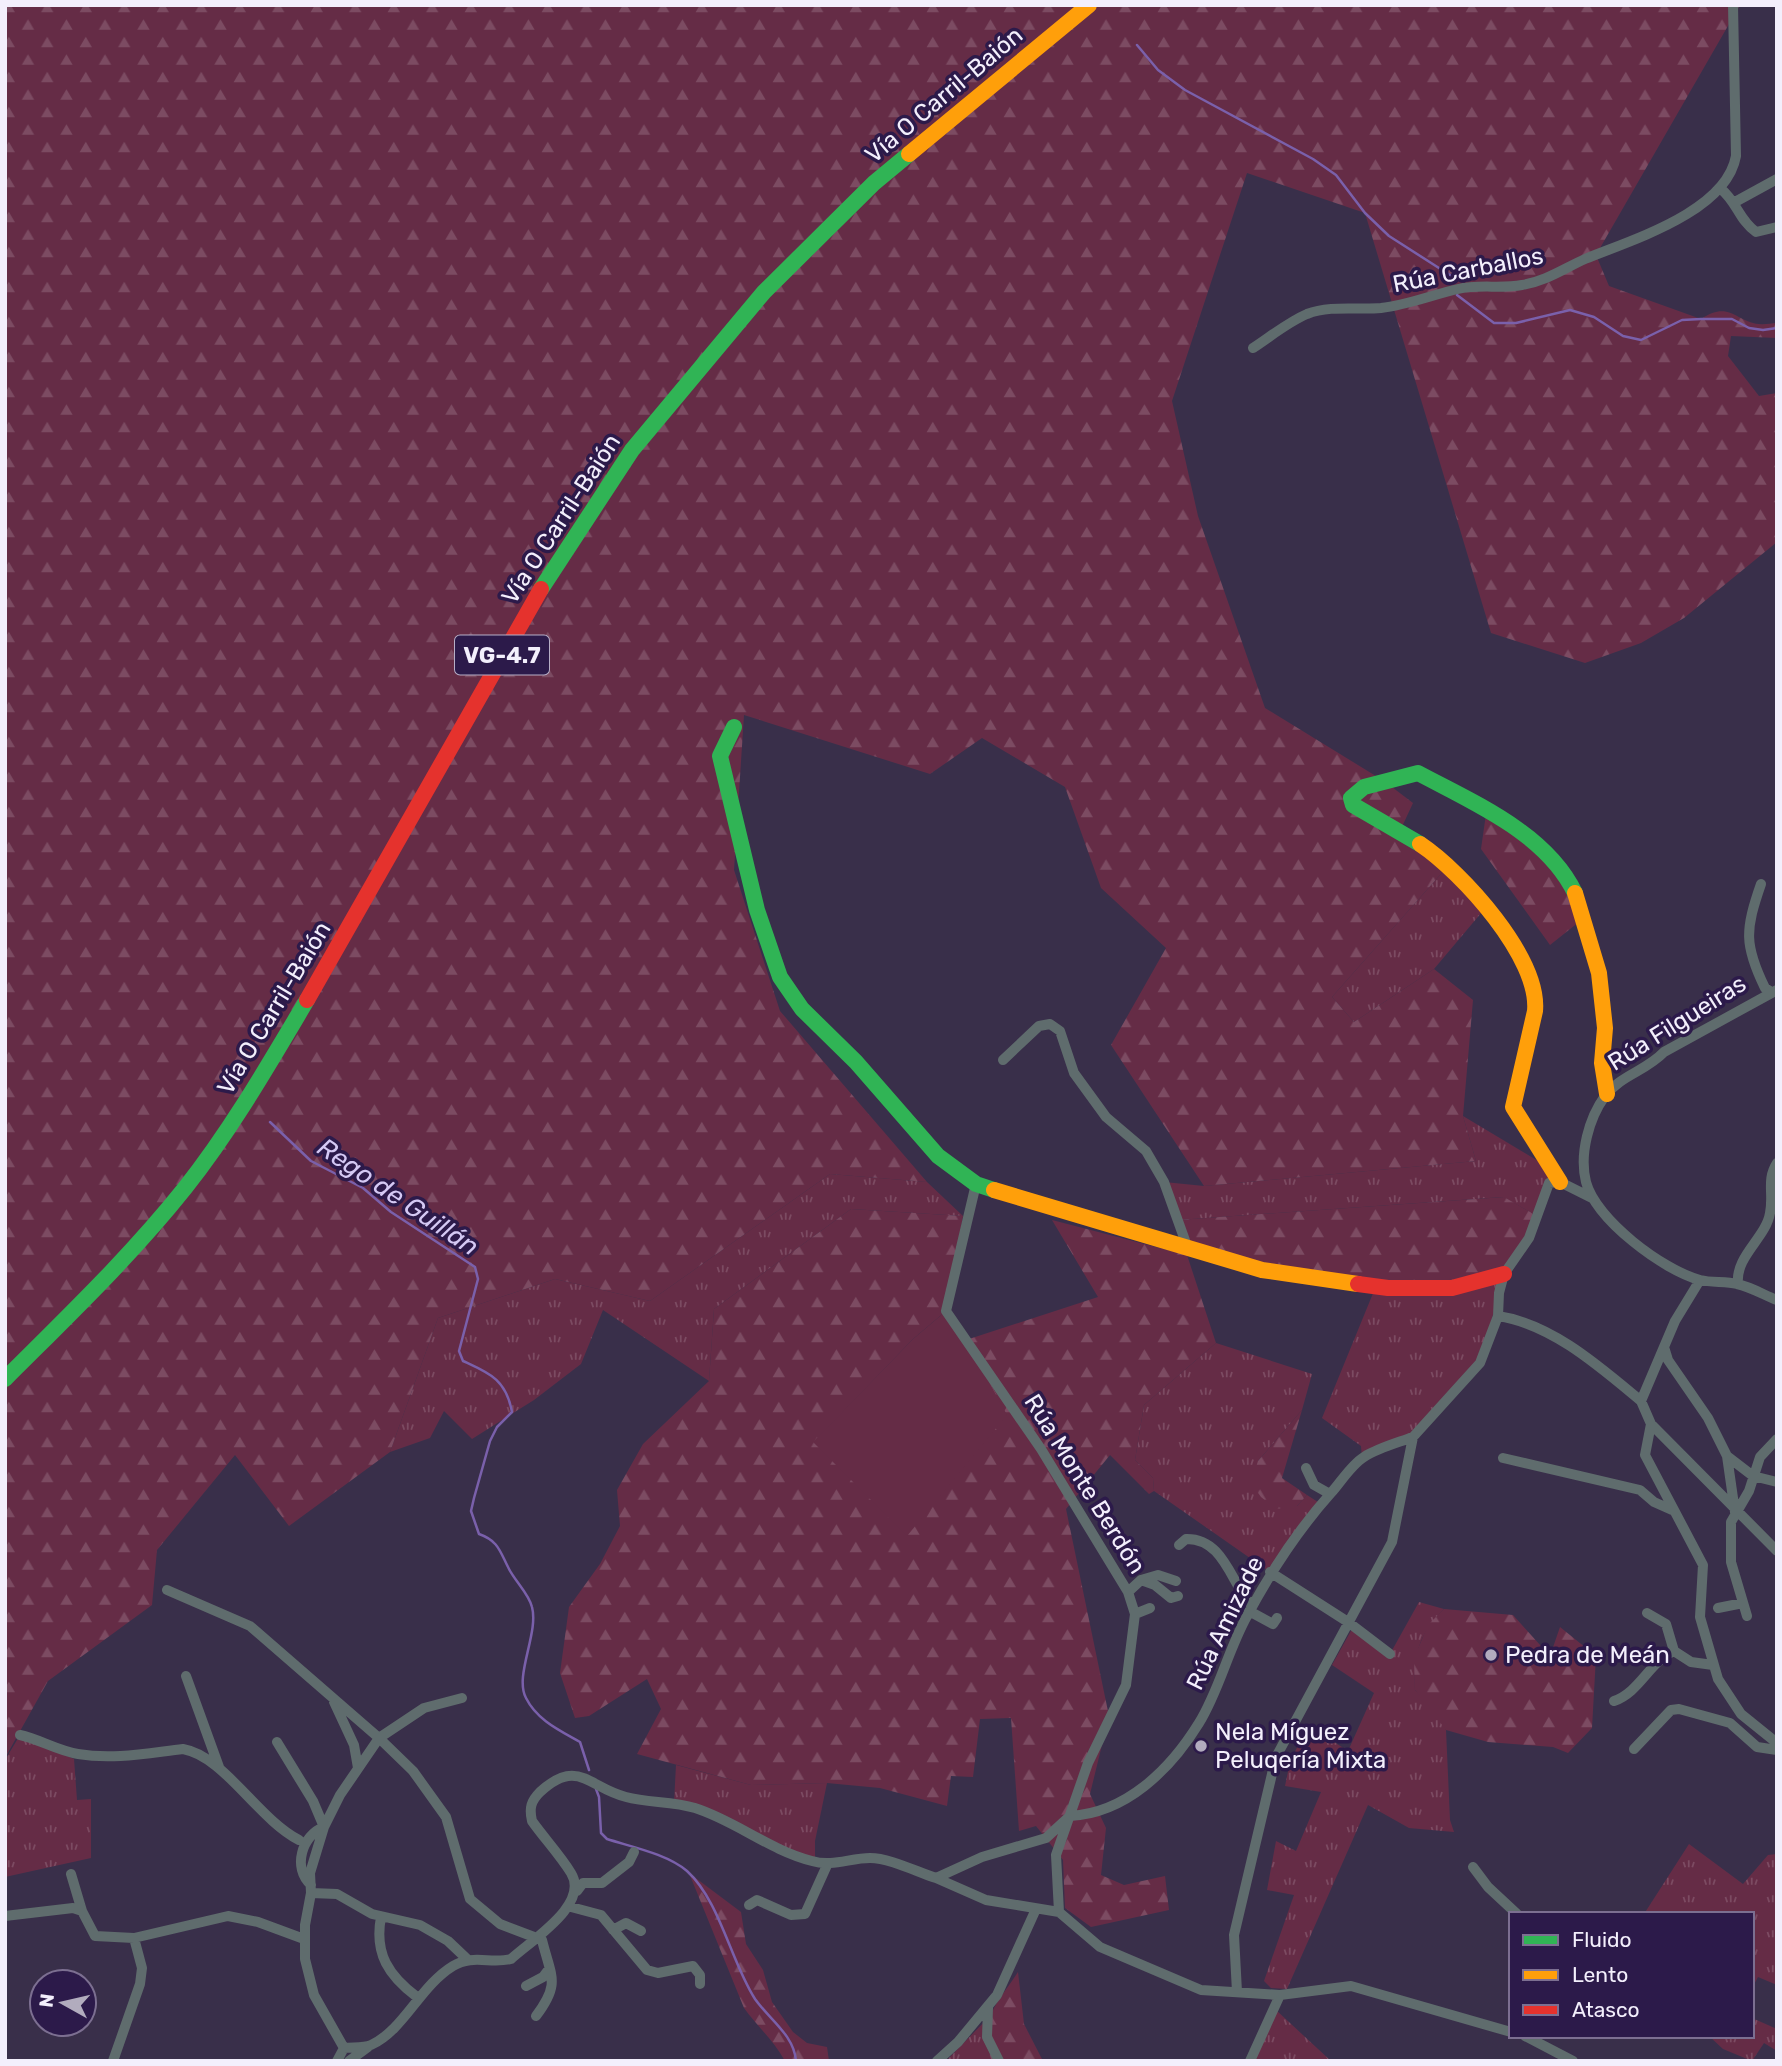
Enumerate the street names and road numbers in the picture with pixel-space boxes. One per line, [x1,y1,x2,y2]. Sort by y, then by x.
street label: Vía O Carril-Baión [860,21,1028,169]
street label: Rúa Carballos [1390,242,1546,298]
street label: Vía O Carril-Baión [496,429,626,609]
road number: VG-4.7 [455,636,549,674]
street label: Vía O Carril-Baión [211,916,337,1100]
street label: Rúa Filgueiras [1603,969,1751,1077]
street label: Rúa Monte Berdón [1019,1389,1151,1579]
street label: Rúa Amizade [1181,1552,1269,1694]

